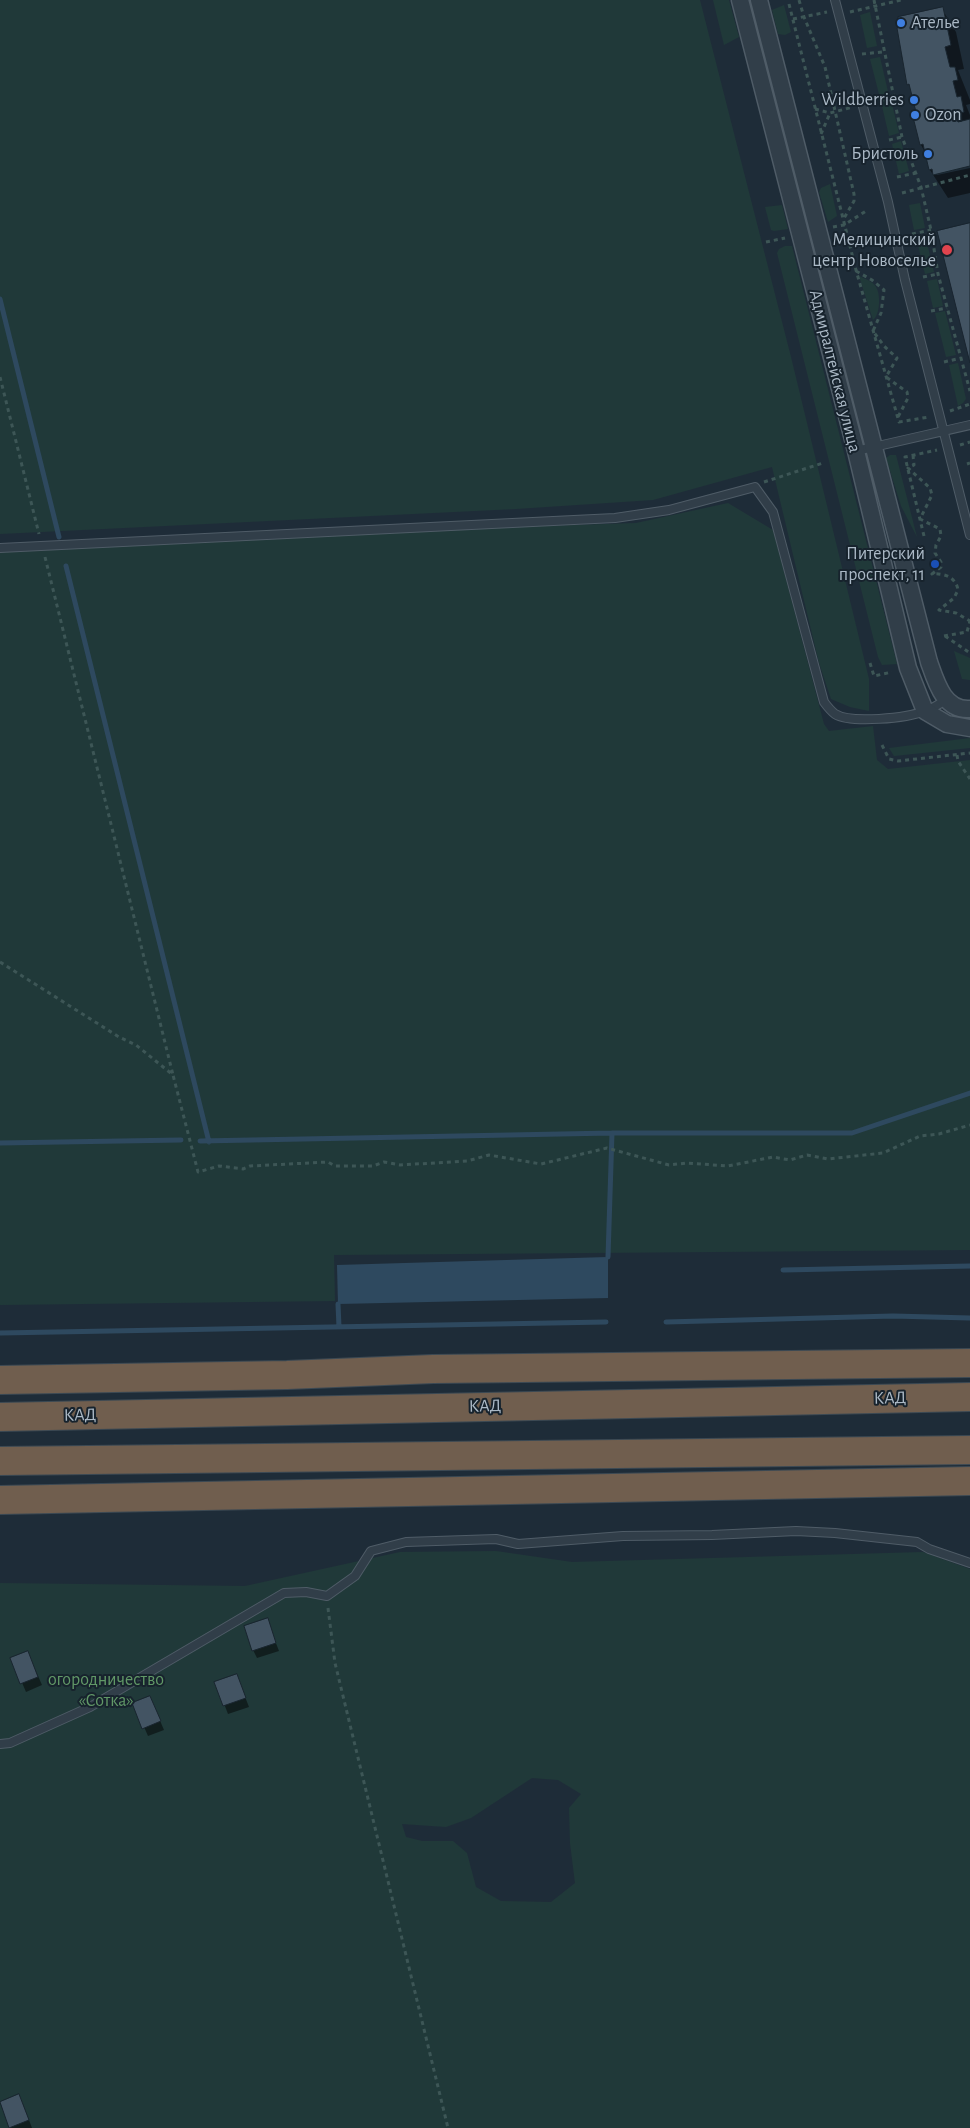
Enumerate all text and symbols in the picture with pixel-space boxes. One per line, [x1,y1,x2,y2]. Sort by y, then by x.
place label: Ателье [911,12,960,34]
marker: Ателье [895,17,907,29]
place label: Wildberries [821,89,904,111]
marker: Wildberries [908,94,920,106]
place label: Ozon [925,104,962,126]
marker: Ozon [909,109,921,121]
place label: Бристоль [851,143,918,165]
marker: Бристоль [922,148,934,160]
place label: Медицинский центр Новоселье [812,229,936,272]
marker: Медицинский центр Новоселье [940,243,954,257]
street label: Адмиралтейская улица [804,287,866,455]
place label: Питерский проспект, 11 [839,543,925,586]
marker: Питерский проспект, 11 [929,558,941,570]
street label: КАД [873,1387,907,1409]
street label: КАД [468,1395,502,1417]
street label: КАД [63,1404,97,1426]
park label: огородничество «Сотка» [48,1669,164,1712]

